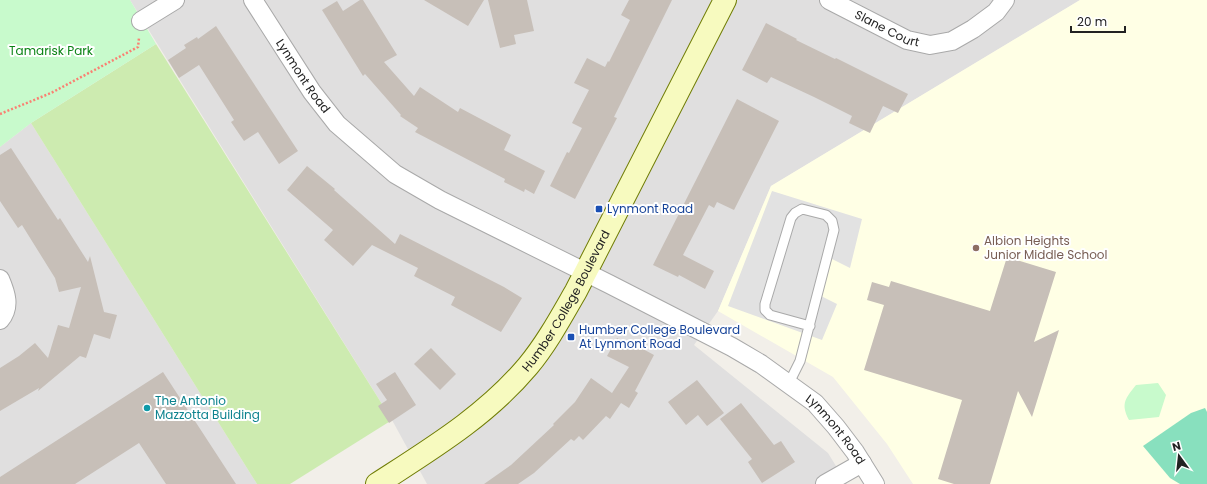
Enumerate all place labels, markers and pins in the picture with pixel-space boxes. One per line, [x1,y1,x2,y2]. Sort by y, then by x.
place label: Lynmont Road [607,200,693,217]
marker: Lynmont Road [594,204,604,214]
place label: Albion Heights Junior Middle School [984,232,1108,263]
marker: Albion Heights Junior Middle School [971,243,981,253]
place label: Humber College Boulevard At Lynmont Road [579,321,740,352]
marker: Humber College Boulevard At Lynmont Road [566,332,576,342]
place label: The Antonio Mazzotta Building [155,392,260,423]
marker: The Antonio Mazzotta Building [142,403,152,413]

